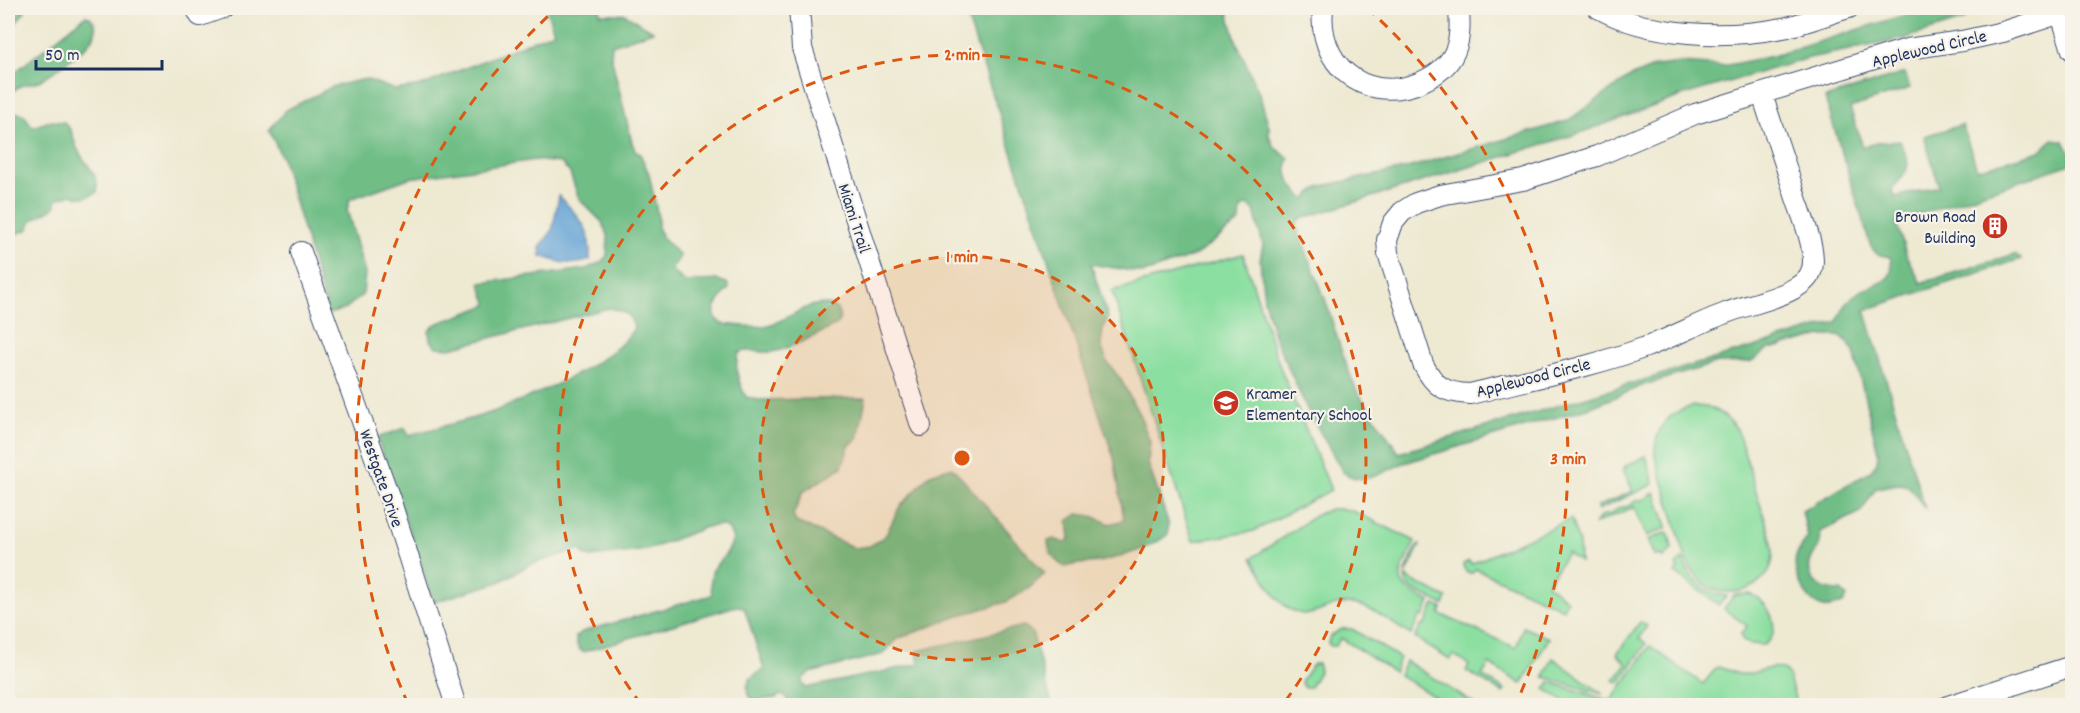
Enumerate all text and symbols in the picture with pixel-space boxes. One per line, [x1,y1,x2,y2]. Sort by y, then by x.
street label: Applewood Circle [1870,25,1990,76]
scale bar [36,33,162,71]
text: 50 m [45,44,80,69]
text: 2 min [944,44,980,69]
street label: Miami Trail [830,181,876,258]
place label: Brown Road Building [1895,206,1976,252]
building icon: Brown Road Building [1980,211,2010,241]
text: 1 min [946,246,978,271]
street label: Applewood Circle [1474,353,1594,406]
place label: Kramer Elementary School [1246,383,1373,429]
school or university icon: Kramer Elementary School [1211,388,1241,418]
street label: Westgate Drive [351,426,408,531]
centre of rings [952,448,972,468]
text: 3 min [1550,448,1586,473]

